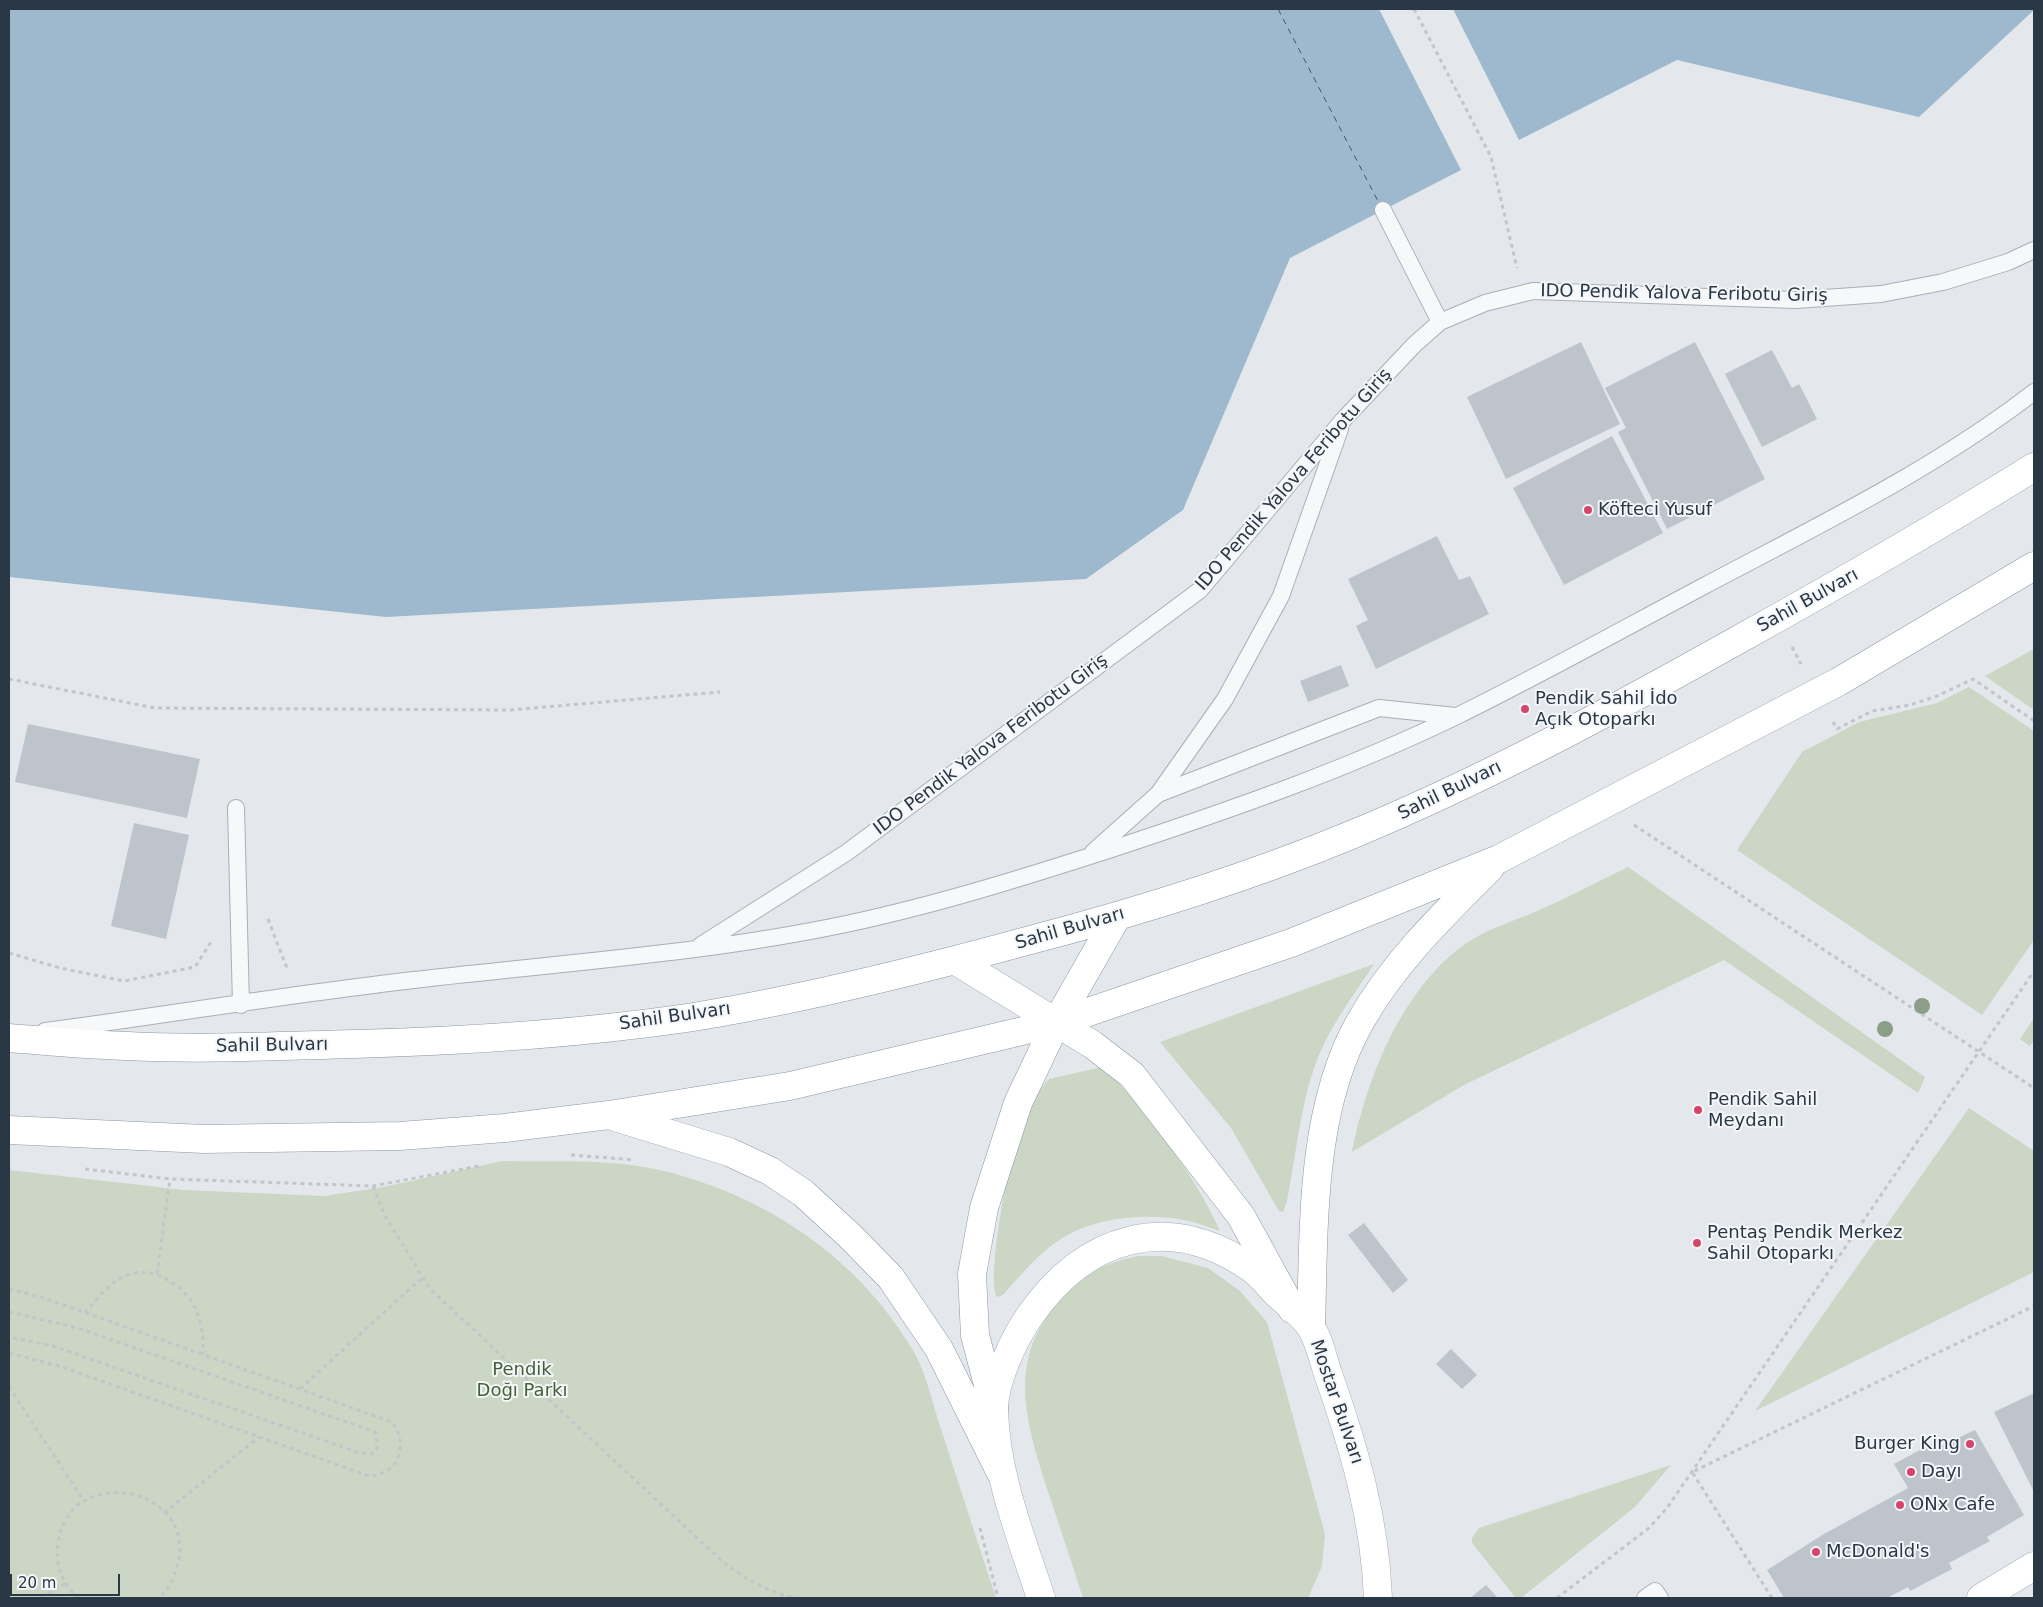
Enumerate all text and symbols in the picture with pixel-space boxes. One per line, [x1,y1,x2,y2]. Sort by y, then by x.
street label: IDO Pendik Yalova Feribotu Giriş [1540,281,1828,307]
street label: IDO Pendik Yalova Feribotu Giriş [1192,364,1396,596]
place label: Köfteci Yusuf [1598,499,1712,521]
marker: Köfteci Yusuf [1582,504,1594,516]
street label: Sahil Bulvarı [1754,564,1862,638]
street label: IDO Pendik Yalova Feribotu Giriş [870,650,1112,840]
place label: Pendik Sahil İdo Açık Otoparkı [1535,688,1678,731]
marker: Pendik Sahil İdo Açık Otoparkı [1519,703,1531,715]
street label: Sahil Bulvarı [1395,757,1505,825]
street label: Sahil Bulvarı [1013,903,1127,955]
street label: Sahil Bulvarı [618,998,732,1036]
street label: Sahil Bulvarı [216,1034,328,1058]
place label: Pendik Sahil Meydanı [1708,1089,1817,1132]
marker: Pendik Sahil Meydanı [1692,1104,1704,1116]
place label: Pentaş Pendik Merkez Sahil Otoparkı [1707,1222,1902,1264]
marker: Pentaş Pendik Merkez Sahil Otoparkı [1691,1237,1703,1249]
street label: Mostar Bulvarı [1305,1337,1367,1467]
park label: Pendik Doğı Parkı [477,1359,567,1402]
place label: Burger King [1854,1433,1960,1455]
marker: Burger King [1964,1438,1976,1450]
place label: Dayı [1921,1461,1962,1483]
marker: Dayı [1905,1466,1917,1478]
place label: ONx Cafe [1910,1494,1995,1516]
marker: ONx Cafe [1894,1499,1906,1511]
place label: McDonald's [1826,1541,1929,1563]
marker: McDonald's [1810,1546,1822,1558]
scale bar [12,1564,122,1596]
text: 20 m [18,1574,56,1592]

